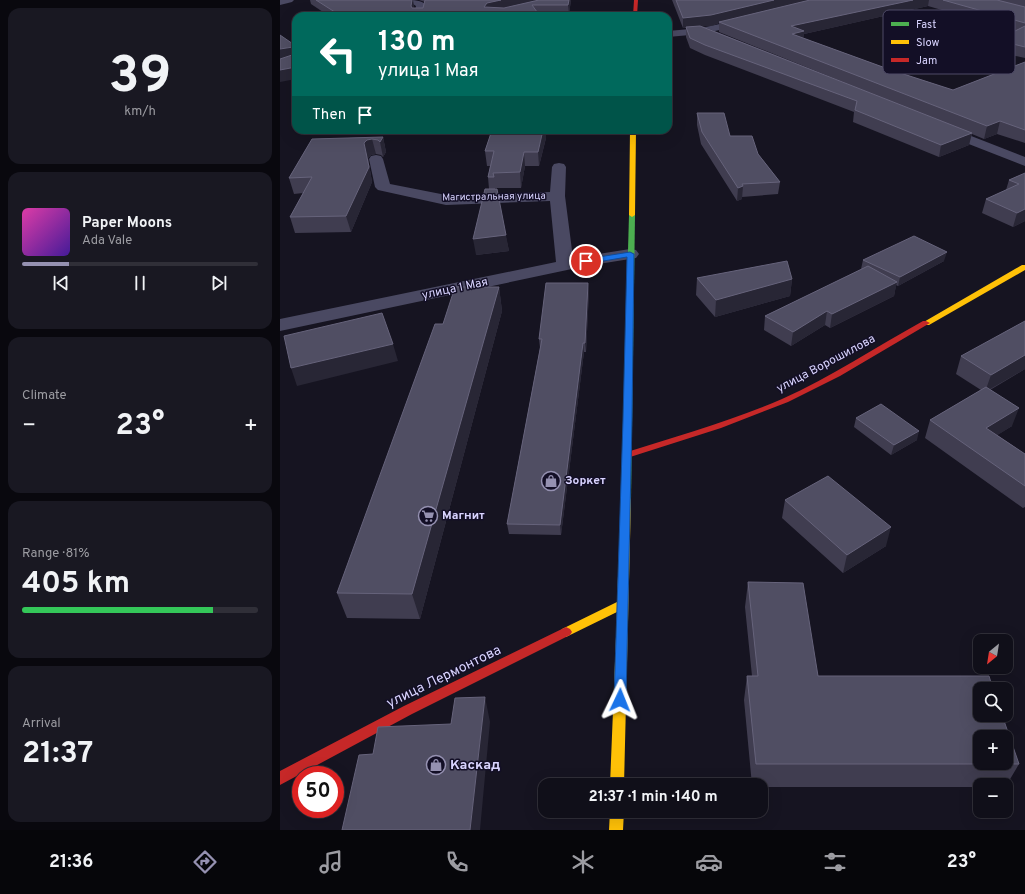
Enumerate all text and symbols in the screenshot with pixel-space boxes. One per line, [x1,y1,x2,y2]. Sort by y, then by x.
legend [883,10,1015,74]
text: Fast [916,18,936,32]
text: 130 m [378,25,456,61]
icon: left [312,28,364,80]
text: Slow [916,36,939,50]
text: 39 [108,45,172,111]
text: Jam [916,54,937,68]
text: улица 1 Мая [378,60,479,83]
text: km/h [124,104,156,120]
icon: arrive [354,104,376,126]
text: Then [312,106,346,125]
street label: Магистральная улица [442,190,546,204]
text: Paper Moons [82,214,172,233]
text: Ada Vale [82,233,132,249]
pin [569,244,603,278]
icon: arrive [575,250,597,272]
icon: previous [50,272,72,294]
icon: pause [129,272,151,294]
icon: next [208,272,230,294]
street label: улица 1 Мая [421,274,489,304]
street label: улица Ворошилова [774,331,878,397]
text: Climate [22,388,67,404]
text: 23° [116,408,164,445]
text: − [22,413,36,440]
text: + [244,413,258,440]
shop icon: Зоркет [540,470,562,492]
place label: Зоркет [565,473,606,489]
supermarket icon: Магнит [417,505,439,527]
place label: Магнит [442,508,485,524]
text: Range · 81% [22,546,89,562]
text: 405 km [22,566,130,603]
north arrow [973,634,1013,674]
map controls [973,634,1013,818]
street label: улица Лермонтова [384,642,504,712]
position arrow [599,679,641,721]
button: search [973,682,1013,722]
text: Arrival [22,716,61,732]
button: + [973,730,1013,770]
text: 21:37 [22,736,93,773]
shop icon: Каскад [425,754,447,776]
place label: Каскад [450,757,500,774]
speed limit sign: 50 [292,766,344,818]
button: − [973,778,1013,818]
text: 21:37 · 1 min · 140 m [588,788,718,807]
icon: directions [191,848,219,876]
icon: music [317,848,345,876]
icon: phone [443,848,471,876]
icon: climate [569,848,597,876]
icon: car [695,848,723,876]
icon: filters [821,848,849,876]
text: 21:36 [49,851,93,874]
text: 23° [947,851,976,874]

